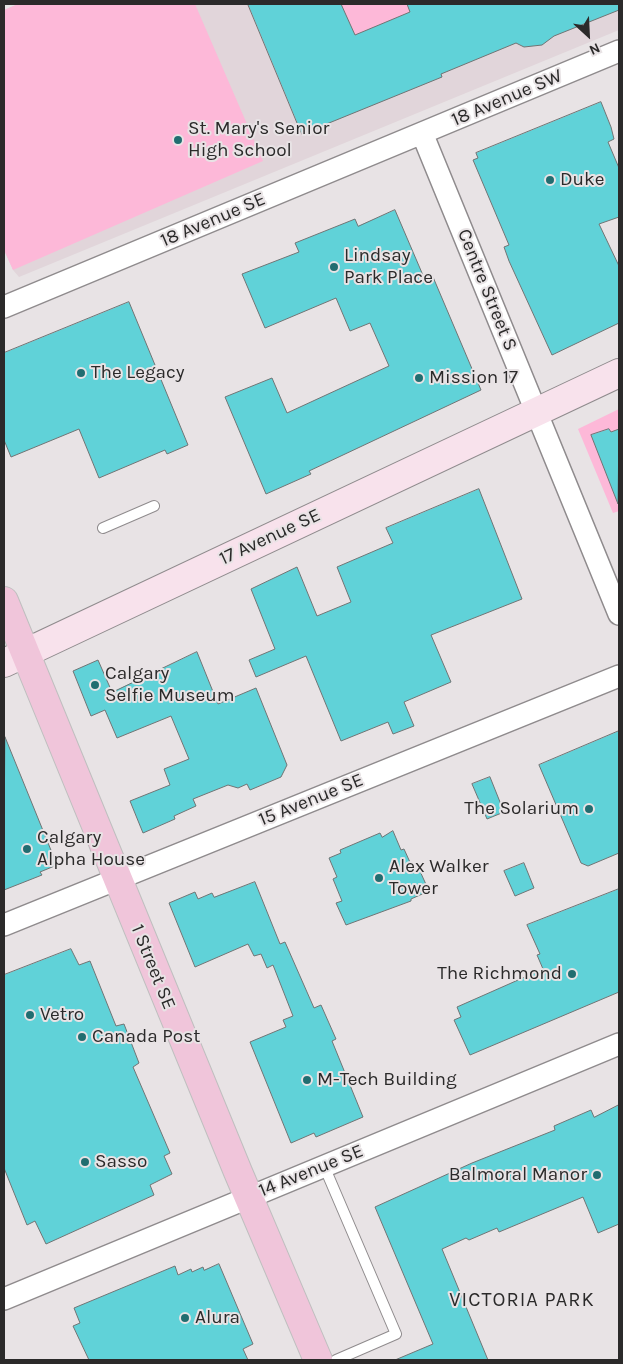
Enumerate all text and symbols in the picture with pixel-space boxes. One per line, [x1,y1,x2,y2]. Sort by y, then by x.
north arrow [563,10,613,60]
text: N [586,39,603,59]
street label: 18 Avenue SW [448,64,566,132]
place label: St. Mary's Senior High School [188,118,329,162]
marker: St. Mary's Senior High School [172,134,184,146]
place label: Duke [560,169,605,191]
marker: Duke [544,174,556,186]
street label: 18 Avenue SE [157,188,269,252]
street label: Centre Street S [452,226,522,354]
place label: Lindsay Park Place [344,245,433,289]
marker: Lindsay Park Place [328,261,340,273]
place label: The Legacy [91,362,185,384]
marker: The Legacy [75,367,87,379]
place label: Mission 17 [429,367,518,389]
marker: Mission 17 [413,372,425,384]
street label: 17 Avenue SE [216,504,324,570]
place label: Calgary Selfie Museum [105,663,235,707]
marker: Calgary Selfie Museum [89,679,101,691]
street label: 15 Avenue SE [255,769,367,831]
place label: The Solarium [464,798,579,820]
marker: The Solarium [583,803,595,815]
place label: Calgary Alpha House [37,827,145,871]
marker: Calgary Alpha House [21,843,33,855]
place label: Alex Walker Tower [389,856,489,900]
marker: Alex Walker Tower [373,872,385,884]
street label: 1 Street SE [126,921,180,1013]
place label: The Richmond [437,963,562,985]
marker: The Richmond [566,968,578,980]
place label: Vetro [40,1004,84,1026]
marker: Vetro [24,1009,36,1021]
place label: Canada Post [92,1026,200,1048]
marker: Canada Post [76,1031,88,1043]
place label: M-Tech Building [317,1069,457,1091]
marker: M-Tech Building [301,1074,313,1086]
street label: 14 Avenue SE [255,1140,367,1202]
place label: Sasso [95,1151,147,1173]
marker: Sasso [79,1156,91,1168]
place label: Balmoral Manor [449,1164,587,1186]
marker: Balmoral Manor [591,1169,603,1181]
district label: VICTORIA PARK [448,1288,596,1312]
place label: Alura [195,1307,240,1329]
marker: Alura [179,1312,191,1324]

